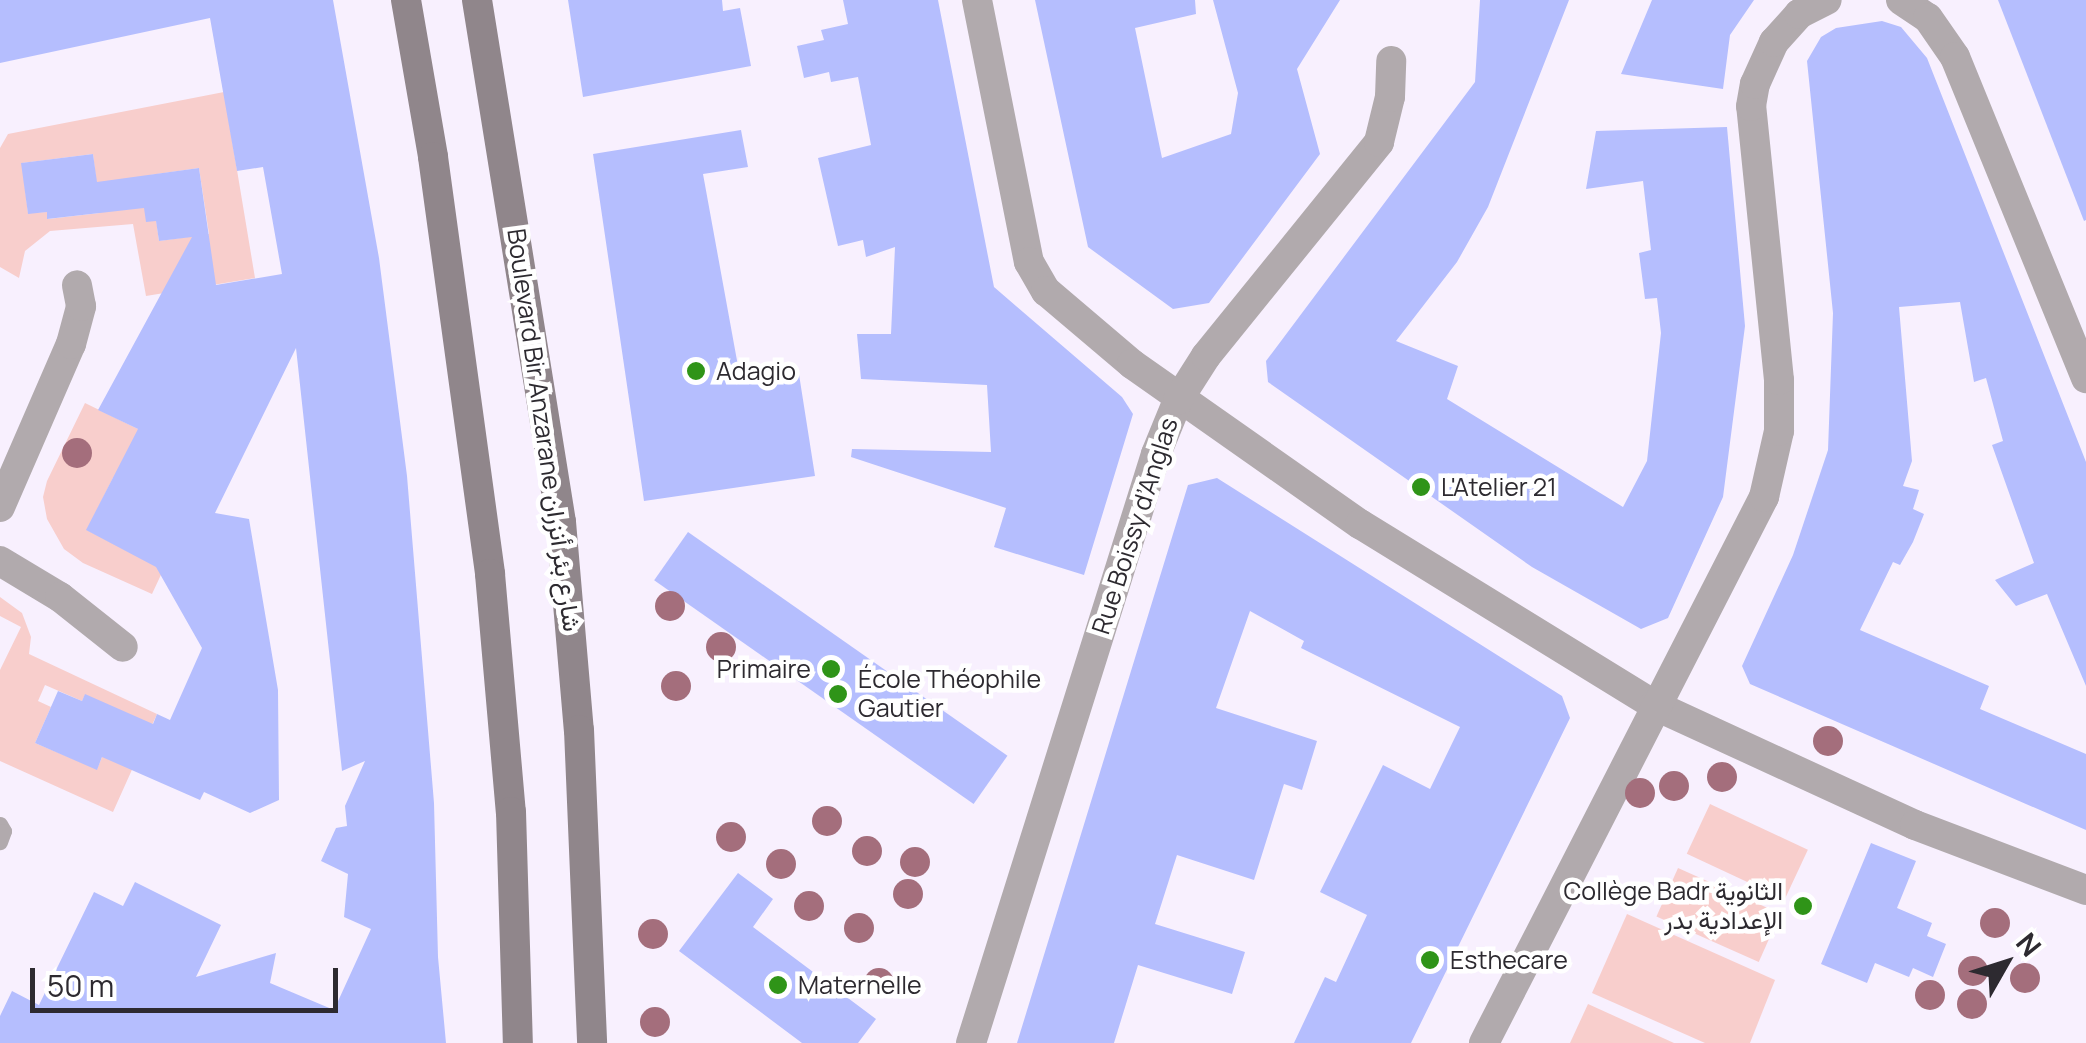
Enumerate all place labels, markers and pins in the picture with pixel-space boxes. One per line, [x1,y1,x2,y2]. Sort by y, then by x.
place label: Adagio [716,356,796,386]
marker: Adagio [685,360,707,382]
place label: L'Atelier 21 [1441,472,1557,502]
marker: L'Atelier 21 [1410,476,1432,498]
place label: Primaire [717,654,811,684]
marker: Primaire [820,658,842,680]
place label: École Théophile Gautier [858,665,1041,724]
marker: École Théophile Gautier [827,683,849,705]
place label: Collège Badr الثانوية الإعدادية بدر [1563,877,1783,936]
marker: Collège Badr الثانوية الإعدادية بدر [1792,895,1814,917]
place label: Esthecare [1450,945,1568,975]
marker: Esthecare [1419,949,1441,971]
place label: Maternelle [798,970,922,1000]
marker: Maternelle [767,974,789,996]

